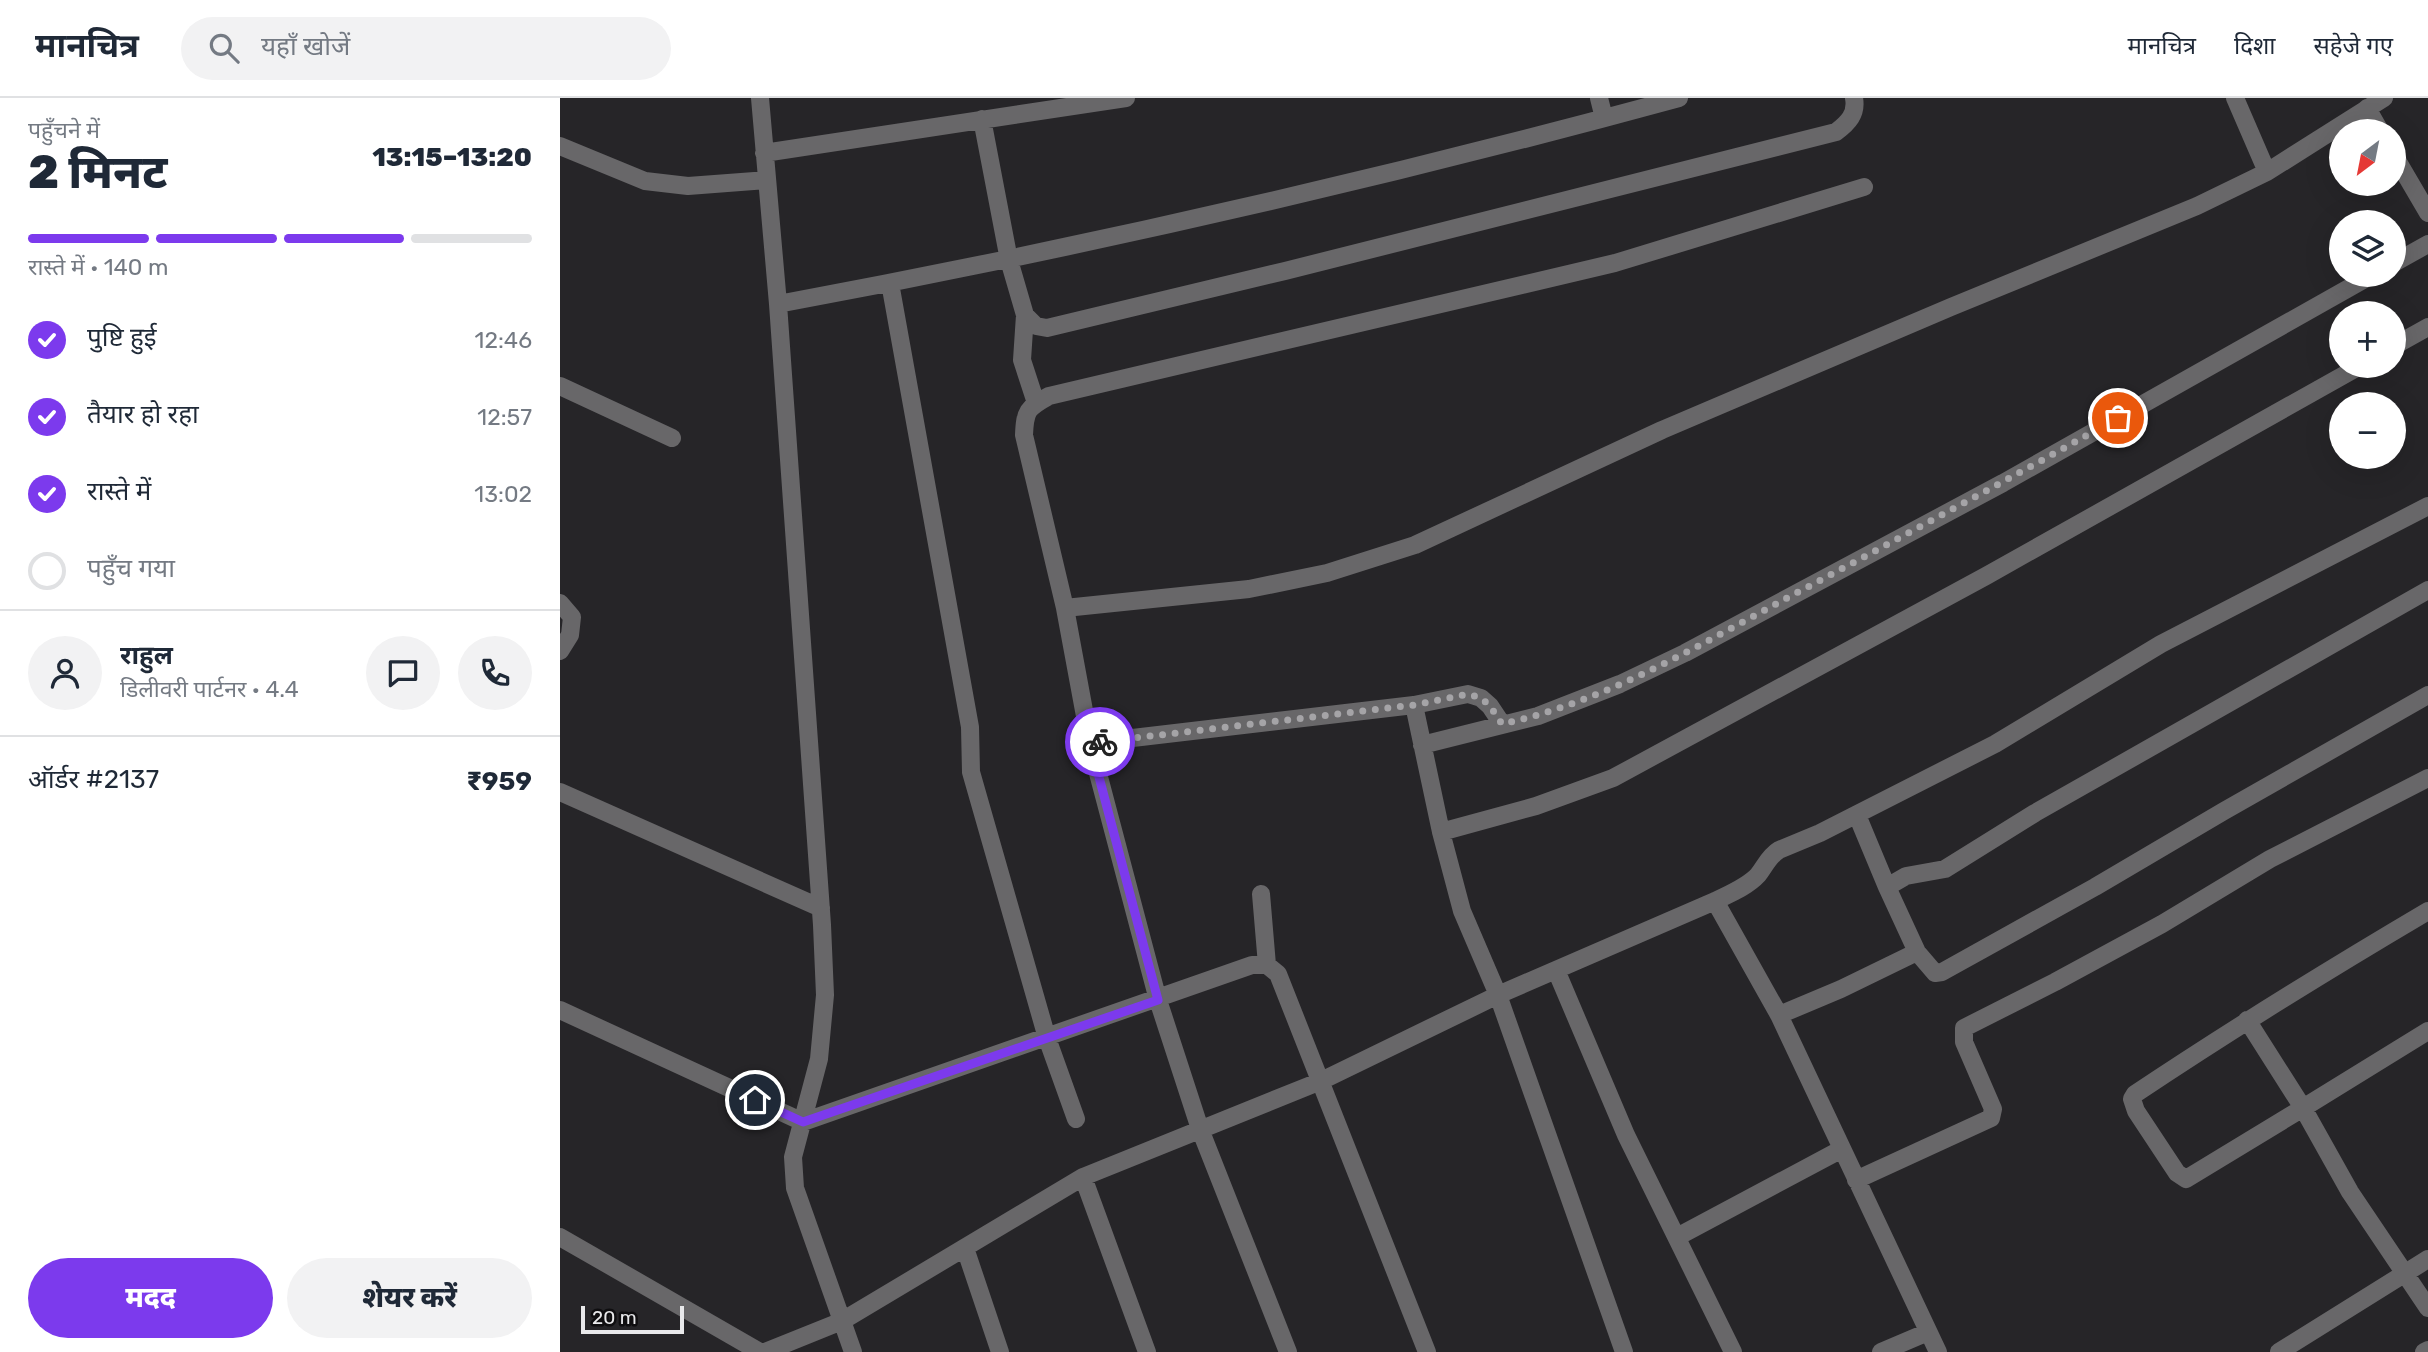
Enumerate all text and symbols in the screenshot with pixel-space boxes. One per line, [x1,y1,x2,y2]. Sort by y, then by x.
search box [181,17,671,80]
text: मानचित्र [35,26,139,65]
icon: search [205,29,243,67]
text: यहाँ खोजें [261,31,350,62]
text: मानचित्र [2127,32,2196,60]
text: दिशा [2234,32,2276,60]
text: सहेजे गए [2314,32,2393,60]
text: पहुँचने में [28,116,100,144]
north arrow [2329,119,2406,196]
map controls [2329,119,2406,469]
text: 13:15–13:20 [372,142,532,173]
text: 2 मिनट [28,145,167,200]
button: layers [2329,210,2406,287]
text: रास्ते में · 140 m [28,253,168,281]
button: + [2329,301,2406,378]
icon: check [28,321,66,359]
text: पुष्टि हुई [87,322,157,353]
text: 12:46 [475,326,532,354]
pin [2088,388,2148,448]
button: − [2329,392,2406,469]
icon: check [28,398,66,436]
text: तैयार हो रहा [87,399,199,430]
icon: bag [2099,399,2137,437]
text: 12:57 [477,403,532,431]
icon: check [28,475,66,513]
text: रास्ते में [87,476,151,507]
text: 13:02 [474,480,532,508]
text: पहुँच गया [87,553,175,584]
button: person [28,636,102,710]
button: chat [366,636,440,710]
button: phone [458,636,532,710]
text: राहुल [120,640,173,671]
text: डिलीवरी पार्टनर · 4.4 [120,675,299,703]
courier [1065,707,1135,777]
icon: bike [1081,723,1119,761]
text: ऑर्डर #2137 [28,764,159,795]
text: ₹959 [466,766,532,797]
pin [725,1070,785,1130]
icon: home [736,1081,774,1119]
button: मदद [28,1258,273,1338]
button: शेयर करें [287,1258,532,1338]
scale bar [581,1303,684,1335]
text: 20 m [592,1306,637,1329]

